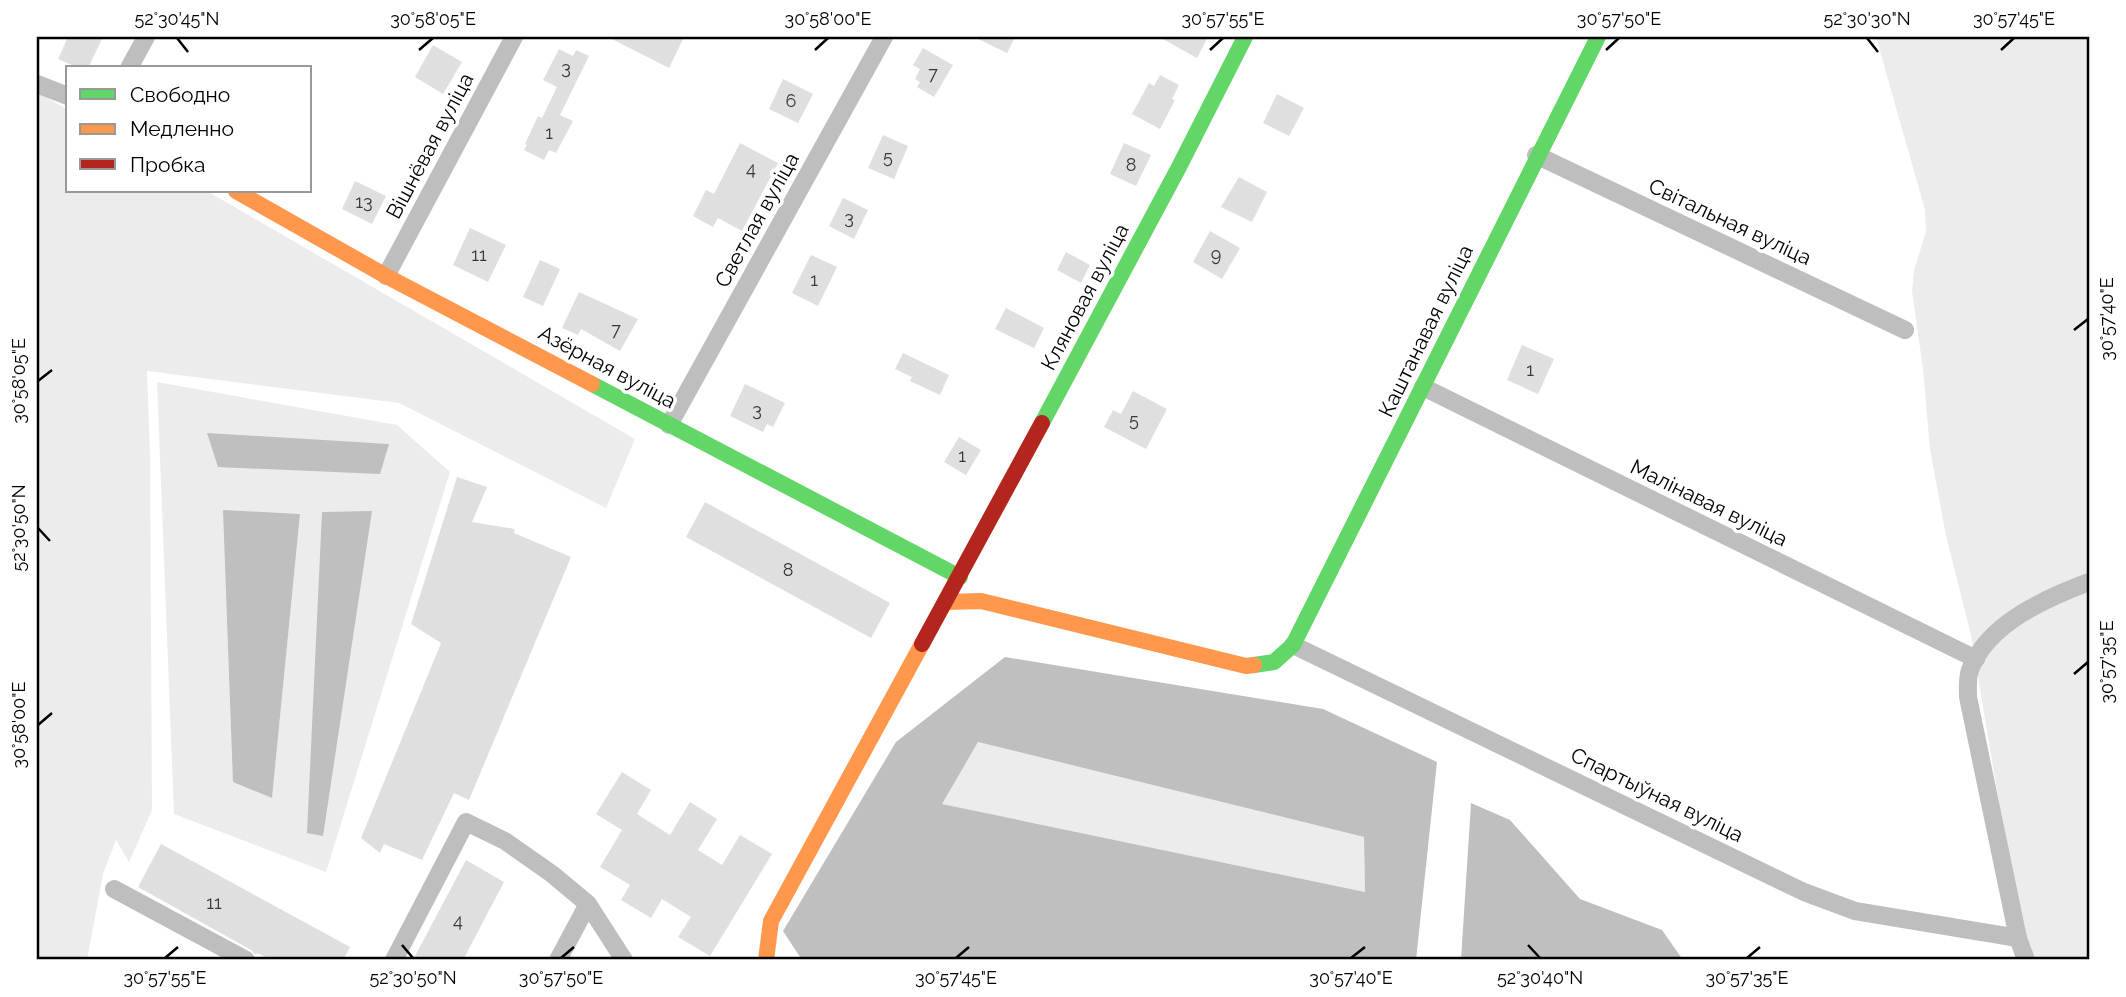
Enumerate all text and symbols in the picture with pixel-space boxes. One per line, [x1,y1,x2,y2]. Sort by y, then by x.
text: 52°30'45"N [135,8,219,29]
text: 30°58'05"E [390,8,476,29]
text: 30°58'00"E [785,8,871,29]
text: 30°57'55"E [1181,8,1265,29]
text: 30°57'50"E [1577,8,1661,29]
text: 52°30'30"N [1823,8,1911,29]
text: 30°57'45"E [1973,8,2055,29]
house number: 3 [561,57,571,78]
house number: 7 [928,63,938,84]
legend [66,66,312,192]
street label: Вішнёвая вуліца [381,69,479,223]
text: Свободно [130,82,230,107]
house number: 6 [786,90,797,111]
text: Медленно [130,116,234,141]
house number: 1 [545,122,553,143]
house number: 5 [883,146,893,167]
street label: Светлая вуліца [709,148,804,292]
text: Пробка [130,152,206,177]
house number: 8 [1126,154,1136,175]
house number: 4 [746,158,756,179]
street label: Світальная вуліца [1645,173,1815,270]
house number: 13 [355,191,373,212]
house number: 3 [844,207,854,228]
street label: Кляновая вуліца [1035,219,1134,374]
street label: Каштанавая вуліца [1373,241,1478,421]
house number: 11 [471,244,487,265]
house number: 9 [1211,244,1221,265]
house number: 1 [810,269,818,290]
text: 30°57'40"E [2096,277,2117,361]
house number: 7 [611,319,621,340]
street label: Азёрная вуліца [534,320,680,413]
text: 30°58'05"E [8,338,29,424]
house number: 1 [1526,359,1534,380]
house number: 3 [752,399,762,420]
house number: 5 [1129,409,1139,430]
house number: 1 [958,445,966,466]
street label: Малінавая вуліца [1627,454,1792,551]
text: 52°30'50"N [8,484,29,572]
house number: 8 [783,559,793,580]
text: 30°57'35"E [2096,620,2117,704]
text: 30°58'00"E [8,682,29,768]
street label: Спартыўная вуліца [1567,742,1748,847]
house number: 11 [206,892,222,913]
house number: 4 [453,910,463,931]
text: 30°57'55"E [123,967,207,988]
text: 52°30'50"N [369,967,457,988]
text: 30°57'50"E [519,967,603,988]
text: 30°57'45"E [915,967,997,988]
text: 30°57'40"E [1309,967,1393,988]
text: 52°30'40"N [1497,967,1583,988]
text: 30°57'35"E [1705,967,1789,988]

